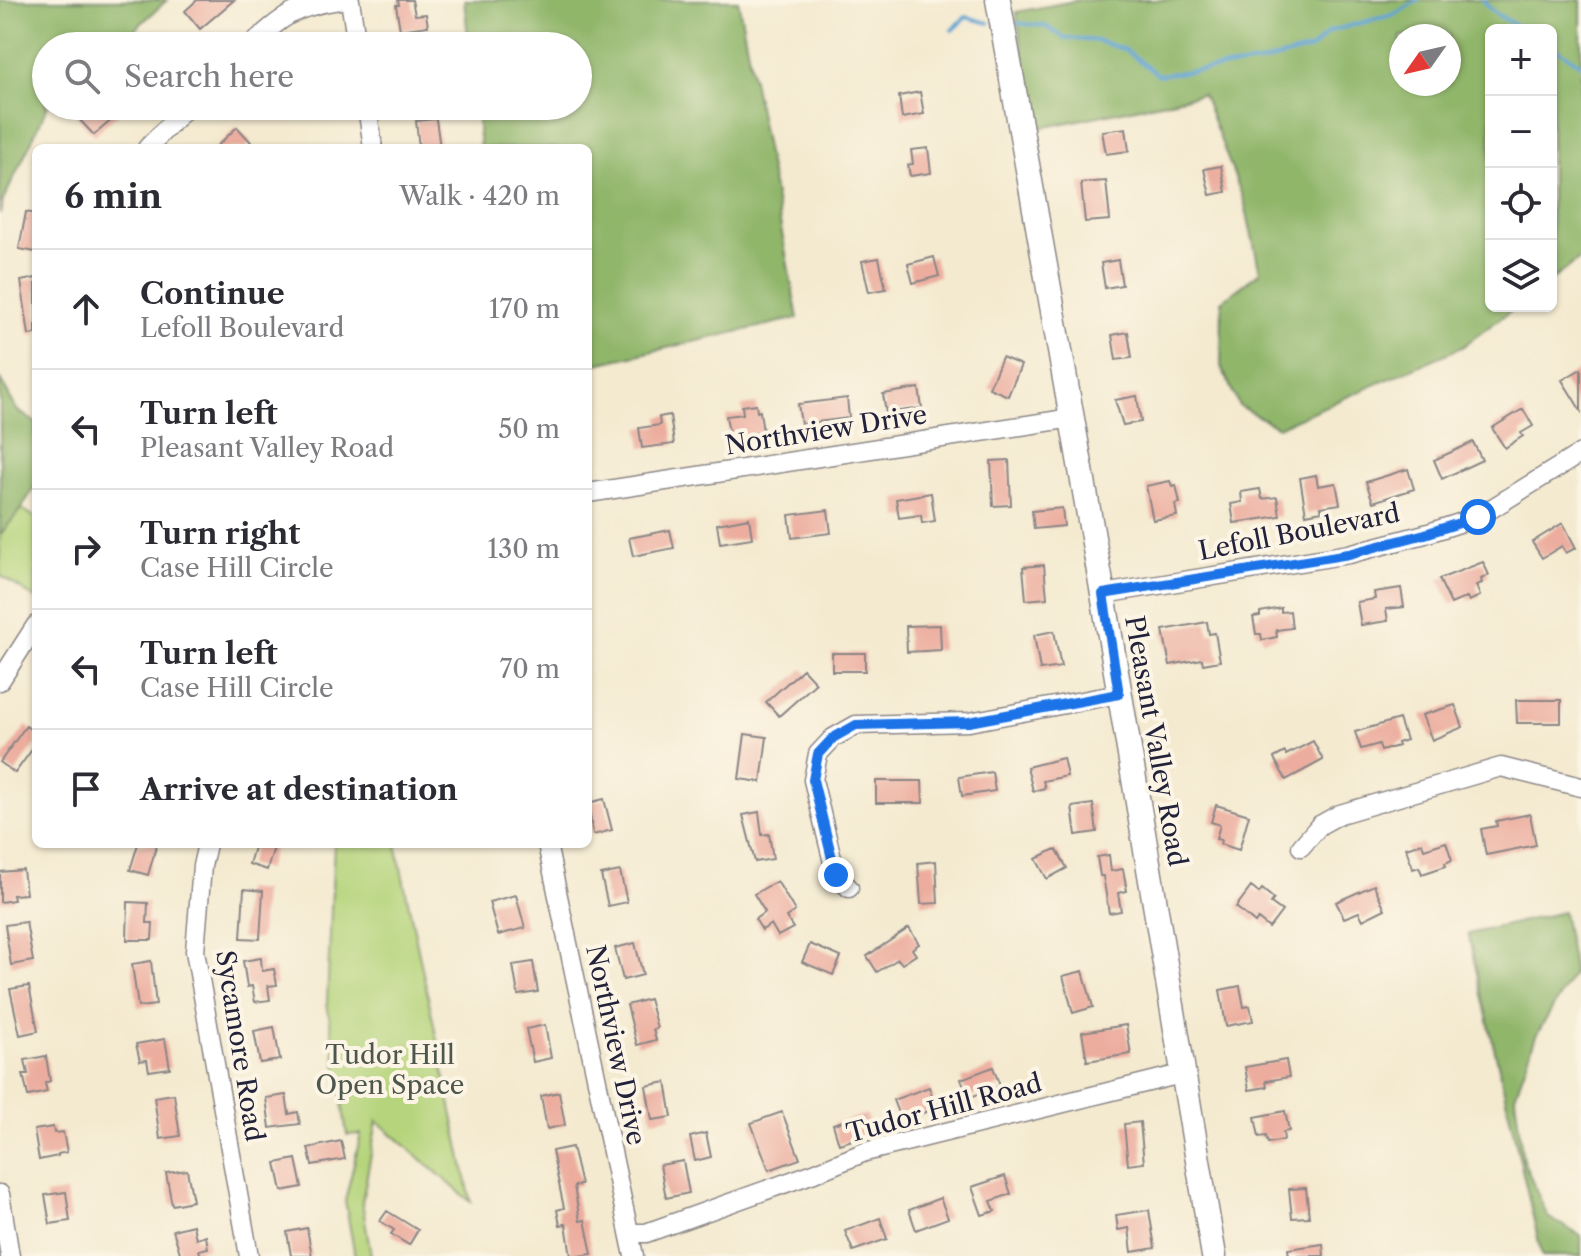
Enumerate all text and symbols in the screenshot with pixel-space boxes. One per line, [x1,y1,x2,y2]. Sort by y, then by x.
north arrow [1389,24,1461,96]
map controls [1485,24,1557,312]
button: + [1485,24,1557,96]
search box [32,32,592,120]
icon: search [60,54,104,98]
text: Search here [124,58,294,95]
button: − [1485,96,1557,168]
button: locate [1485,168,1557,240]
text: 6 min [64,175,162,217]
text: Walk · 420 m [399,180,560,212]
button: layers [1485,240,1557,312]
text: Continue [140,275,285,312]
icon: ahead [64,287,108,331]
text: 170 m [489,293,560,325]
text: Lefoll Boulevard [140,312,344,344]
text: Turn left [140,395,277,432]
street label: Northview Drive [723,398,929,462]
icon: left [64,407,108,451]
text: 50 m [498,413,560,445]
text: Pleasant Valley Road [140,432,394,464]
street label: Lefoll Boulevard [1196,497,1402,567]
route start [1460,499,1496,535]
text: Turn right [140,515,300,552]
icon: right [64,527,108,571]
text: 130 m [487,533,560,565]
text: Case Hill Circle [140,552,334,584]
street label: Pleasant Valley Road [1118,613,1194,869]
text: Turn left [140,635,277,672]
icon: left [64,647,108,691]
text: 70 m [500,653,560,685]
text: Case Hill Circle [140,672,334,704]
icon: arrive [64,767,108,811]
text: Arrive at destination [140,771,458,808]
route end [818,857,854,893]
street label: Northview Drive [579,942,653,1148]
street label: Sycamore Road [209,948,271,1144]
park label: Tudor Hill Open Space [316,1039,464,1101]
street label: Tudor Hill Road [843,1067,1045,1149]

